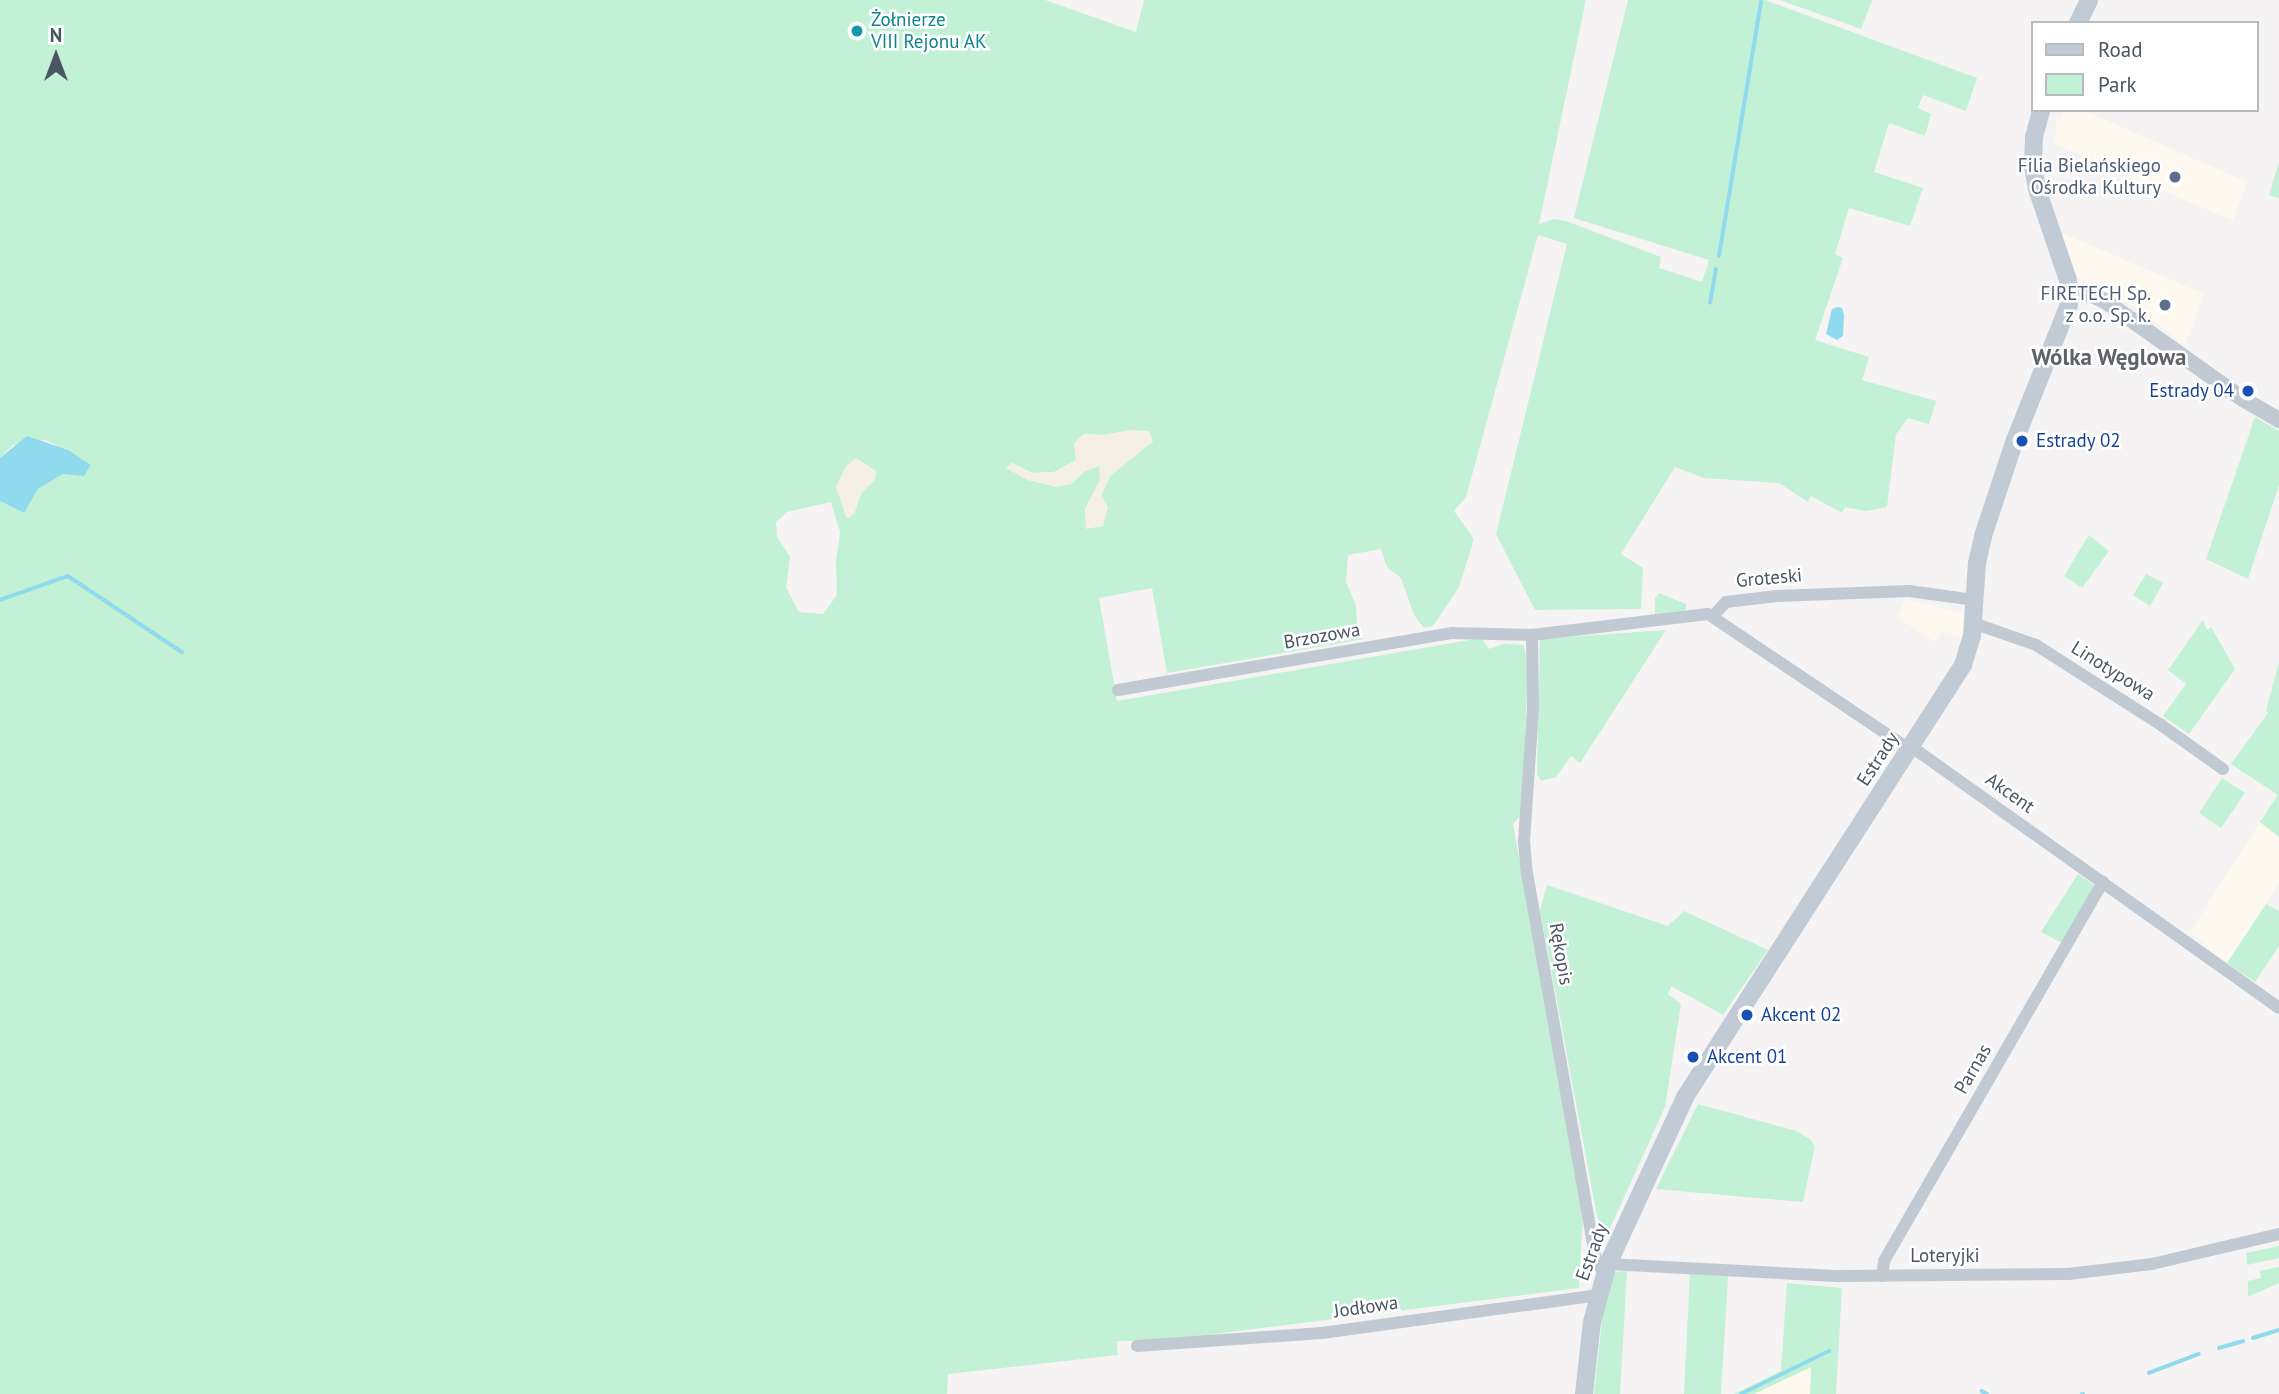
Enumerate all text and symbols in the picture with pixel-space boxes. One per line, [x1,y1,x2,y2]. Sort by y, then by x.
place label: Żołnierze VIII Rejonu AK [871,9,987,53]
north arrow [21,21,91,91]
legend [2030,21,2258,112]
text: N [50,23,62,47]
marker: Żołnierze VIII Rejonu AK [849,23,865,39]
text: Road [2098,36,2142,63]
text: Park [2098,71,2137,98]
place label: Filia Bielańskiego Ośrodka Kultury [2018,155,2161,199]
marker: Filia Bielańskiego Ośrodka Kultury [2167,169,2183,185]
place label: FIRETECH Sp. z o.o. Sp. k. [2041,283,2151,327]
marker: FIRETECH Sp. z o.o. Sp. k. [2157,297,2173,313]
district label: Wólka Węglowa [2031,343,2187,371]
place label: Estrady 04 [2149,380,2234,402]
marker: Estrady 04 [2240,383,2256,399]
place label: Estrady 02 [2036,430,2121,452]
marker: Estrady 02 [2014,433,2030,449]
street label: Groteski [1735,564,1803,592]
street label: Brzozowa [1282,618,1362,654]
street label: Linotypowa [2067,636,2159,706]
street label: Estrady [1852,728,1904,790]
street label: Akcent [1981,768,2039,818]
street label: Rękopis [1544,921,1578,987]
place label: Akcent 02 [1761,1004,1841,1026]
marker: Akcent 02 [1739,1007,1755,1023]
street label: Parnas [1950,1040,1996,1098]
place label: Akcent 01 [1707,1046,1787,1068]
marker: Akcent 01 [1685,1049,1701,1065]
street label: Estrady [1571,1220,1613,1284]
street label: Loteryjki [1910,1245,1980,1267]
street label: Jodłowa [1332,1291,1400,1323]

